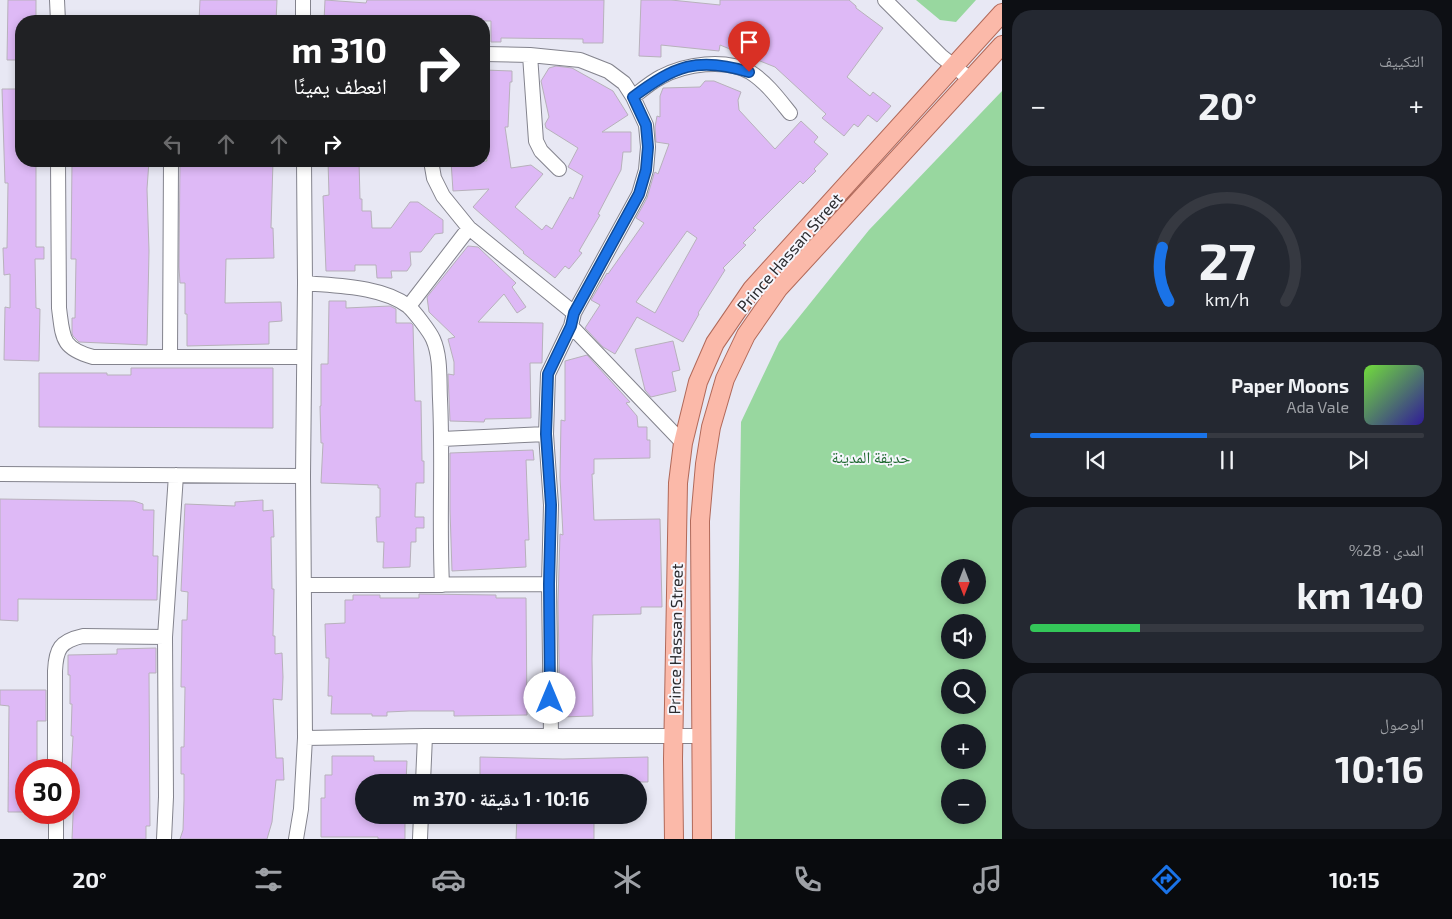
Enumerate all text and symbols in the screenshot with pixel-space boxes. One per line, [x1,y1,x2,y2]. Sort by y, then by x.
pin [728,21,770,72]
text: 310 m [292,28,387,70]
icon: arrive [735,28,763,56]
icon: right [405,35,470,100]
text: التكييف [1379,51,1424,70]
text: انعطف يمينًا [293,72,387,98]
text: 20° [1198,82,1257,128]
text: − [1030,88,1046,122]
text: + [1409,88,1424,122]
icon: left [159,130,187,158]
icon: ahead [212,130,240,158]
icon: ahead [265,130,293,158]
icon: right [318,130,346,158]
street label: Prince Hassan Street [732,189,846,315]
text: 27 [1198,228,1256,290]
text: km/h [1205,288,1249,310]
text: Paper Moons [1231,374,1349,397]
text: Ada Vale [1286,397,1349,416]
icon: previous [1082,446,1110,474]
icon: pause [1213,446,1241,474]
icon: next [1344,446,1372,474]
park label: حديقة المدينة [831,447,911,466]
text: المدى · 28% [1349,540,1424,559]
north arrow [941,559,986,604]
map controls [941,559,986,824]
street label: Prince Hassan Street [664,563,686,715]
text: 140 km [1296,571,1424,617]
button: sound [941,614,986,659]
button: search [941,669,986,714]
position arrow [523,671,575,723]
text: الوصول [1380,714,1424,733]
button: + [941,724,986,769]
text: 10:16 [1335,745,1424,791]
speed limit sign: 30 [15,759,80,824]
button: − [941,779,986,824]
text: 10:16 · 1 دقيقة · 370 m [413,787,589,810]
icon: filters [251,862,286,897]
icon: car [431,862,466,897]
icon: climate [610,862,645,897]
icon: phone [790,862,825,897]
icon: music [970,862,1005,897]
icon: directions [1149,862,1184,897]
text: 20° [72,866,107,892]
text: 10:15 [1329,866,1380,892]

